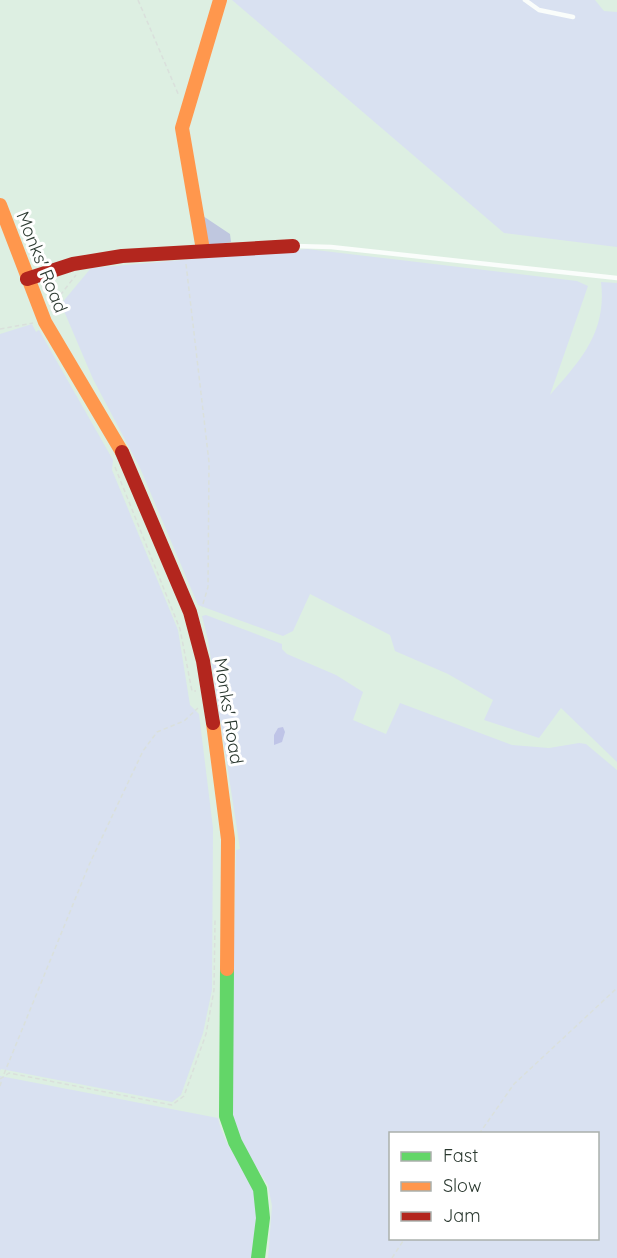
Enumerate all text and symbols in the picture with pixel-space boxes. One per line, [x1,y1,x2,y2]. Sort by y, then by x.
street label: Monks' Road [11,208,73,316]
street label: Monks' Road [209,656,249,766]
legend [389,1132,599,1240]
text: Fast [443,1144,478,1167]
text: Slow [443,1174,481,1197]
text: Jam [443,1204,481,1227]

